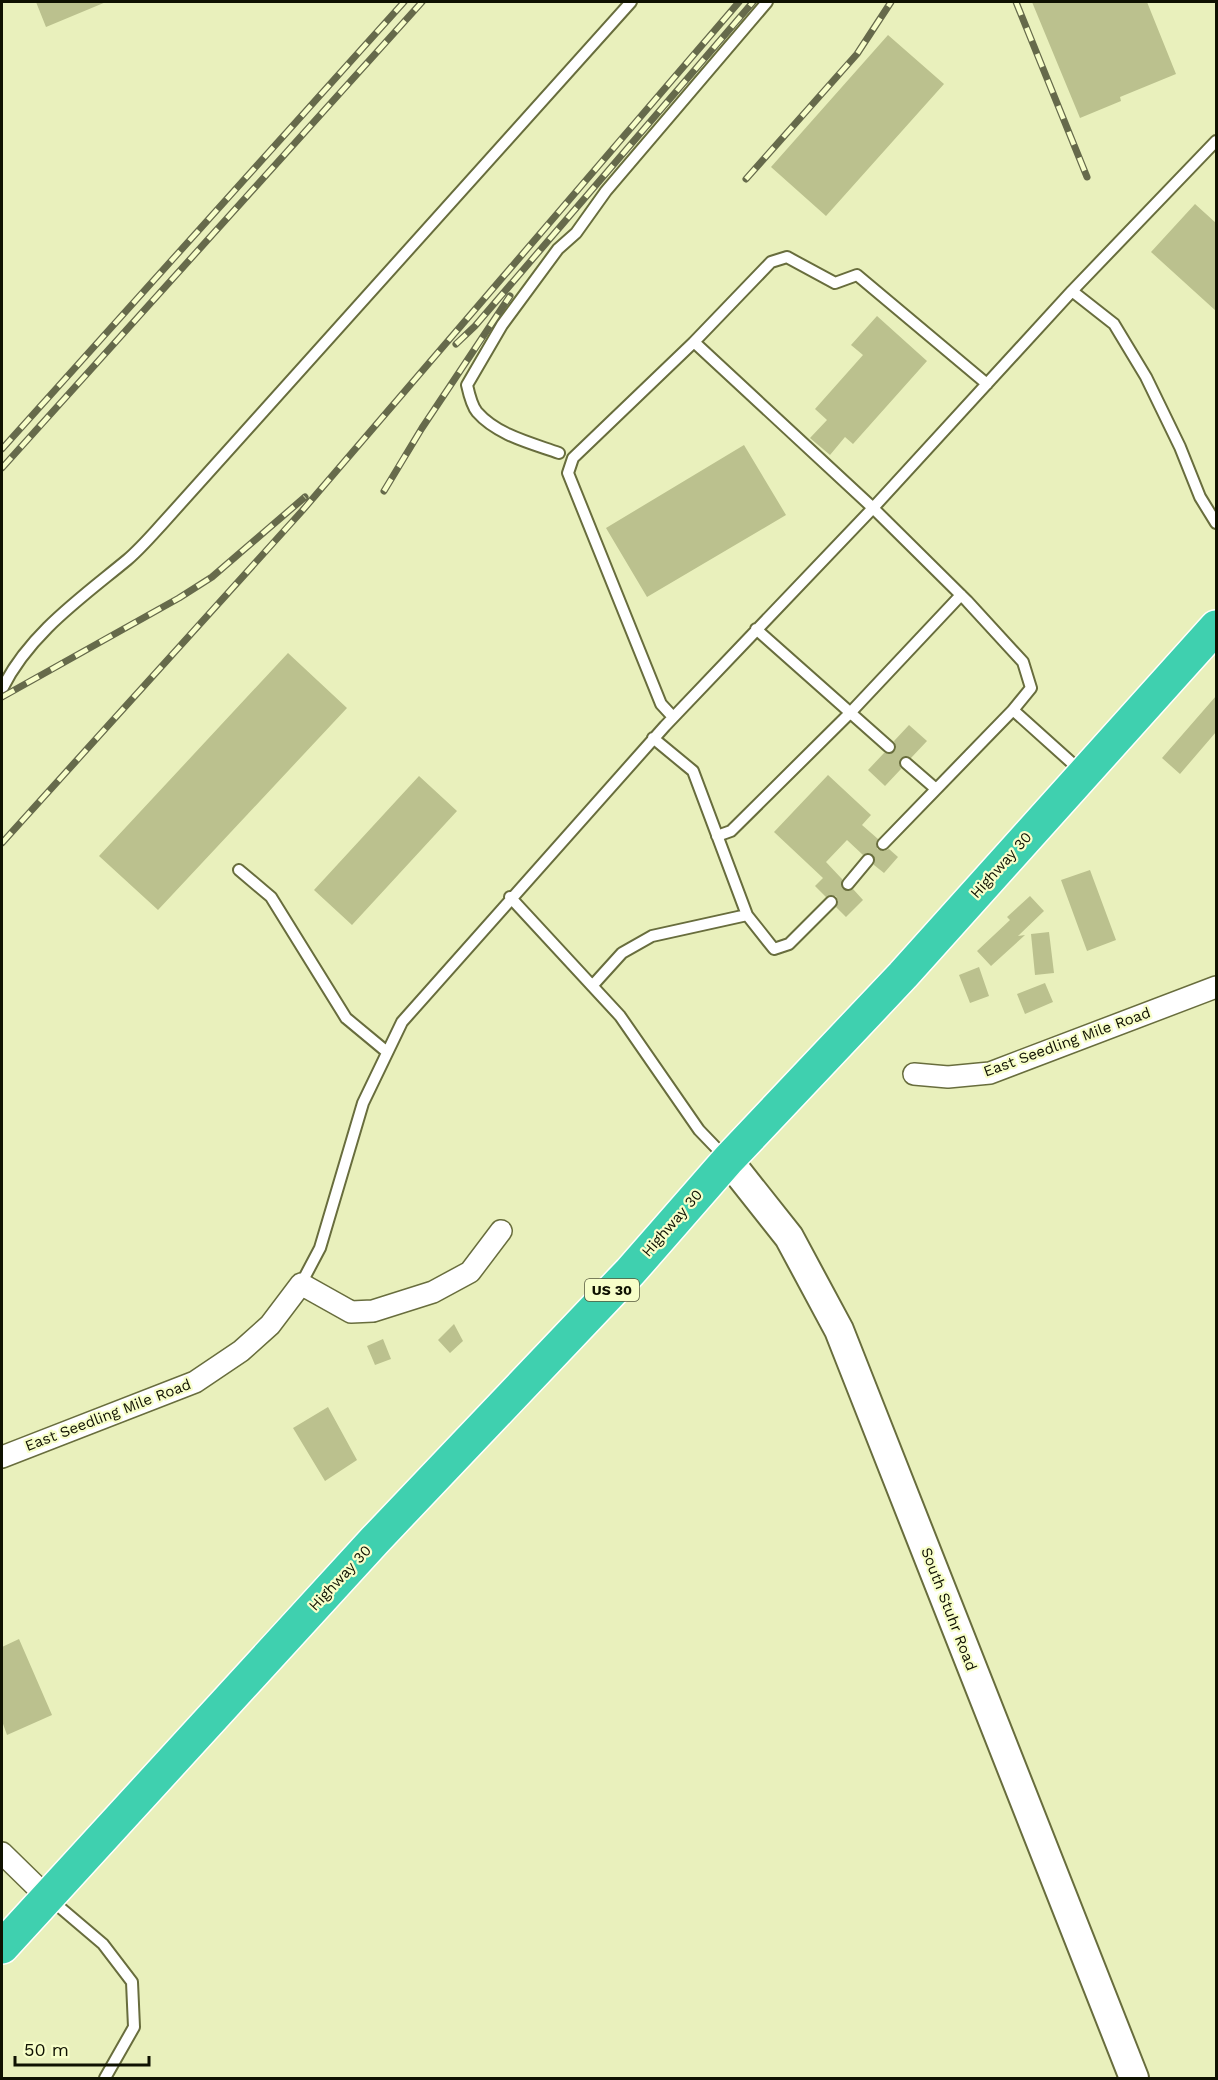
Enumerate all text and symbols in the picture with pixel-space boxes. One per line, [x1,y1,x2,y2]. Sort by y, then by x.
street label: Highway 30 [966,828,1036,902]
street label: East Seedling Mile Road [981,1003,1153,1081]
street label: Highway 30 [638,1186,706,1260]
road number: US 30 [585,1279,639,1301]
street label: East Seedling Mile Road [22,1375,194,1455]
street label: Highway 30 [305,1541,375,1615]
street label: South Stuhr Road [917,1545,981,1673]
scale bar [15,2029,148,2067]
text: 50 m [24,2039,69,2060]

